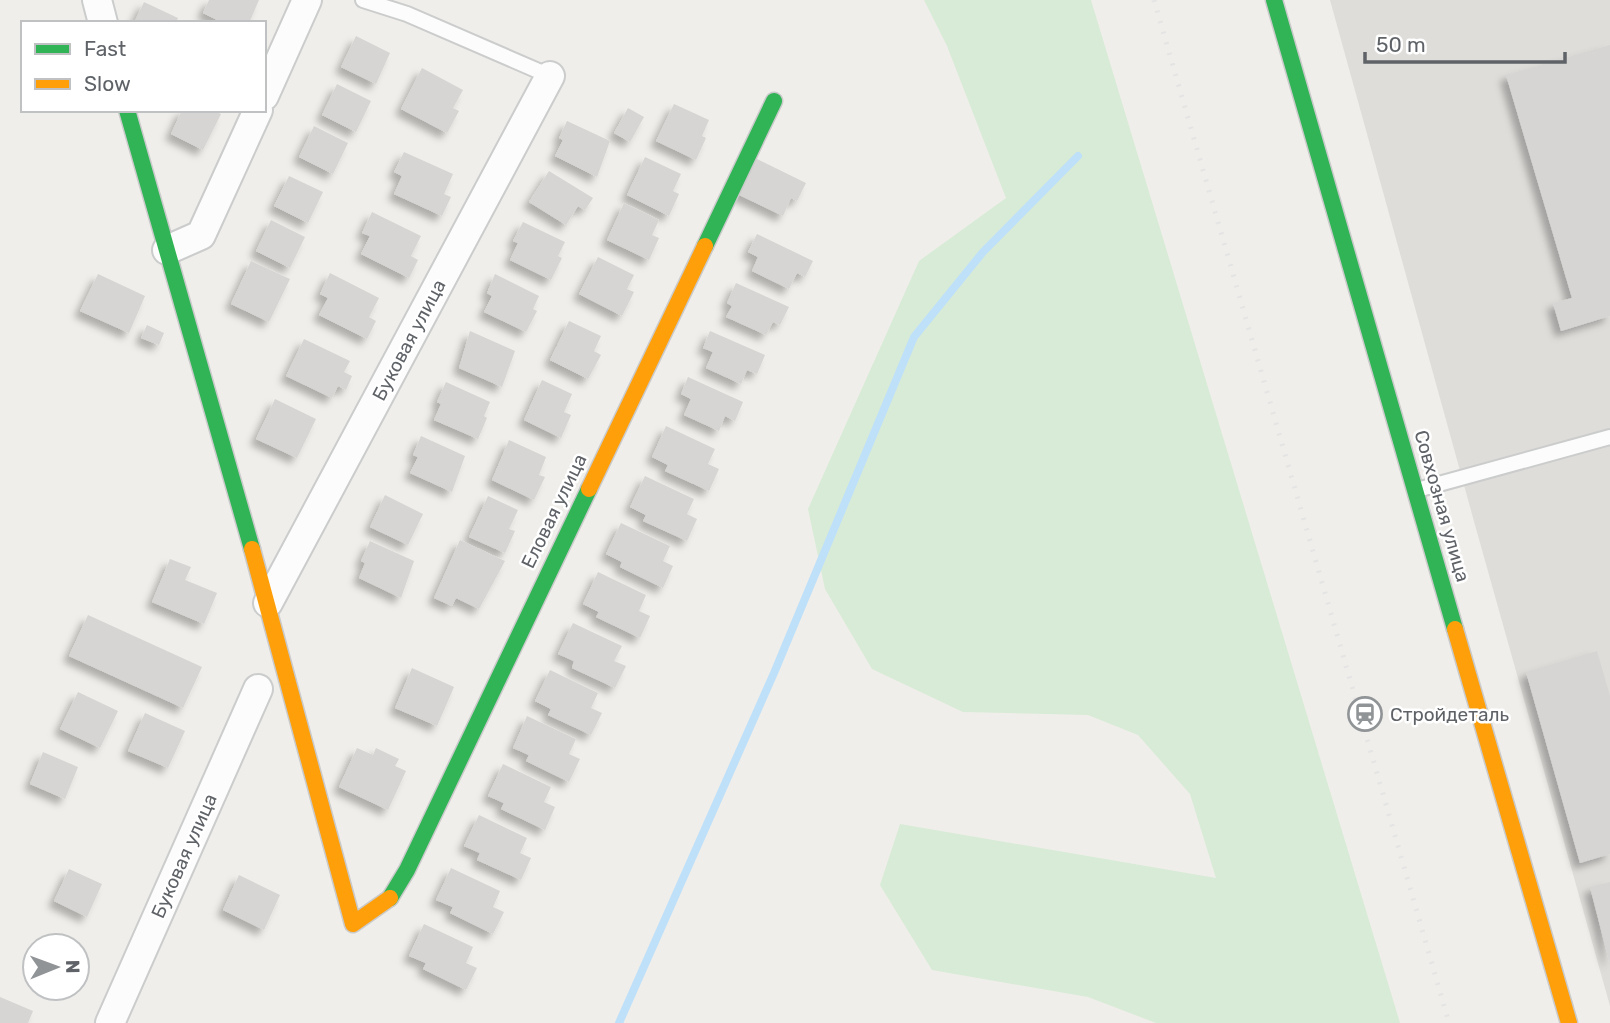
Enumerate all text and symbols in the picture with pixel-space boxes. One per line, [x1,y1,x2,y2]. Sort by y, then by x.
legend [21,21,266,112]
scale bar [1365,21,1564,65]
text: 50 m [1376,32,1426,57]
text: Fast [84,36,126,61]
text: Slow [84,71,131,96]
street label: Буковая улица [367,275,451,405]
street label: Совхозная улица [1409,427,1475,585]
street label: Еловая улица [516,450,592,572]
station icon: Стройдеталь [1346,695,1384,733]
place label: Стройдеталь [1390,703,1509,726]
street label: Буковая улица [146,790,222,922]
north arrow [21,932,91,1002]
text: N [61,960,84,974]

